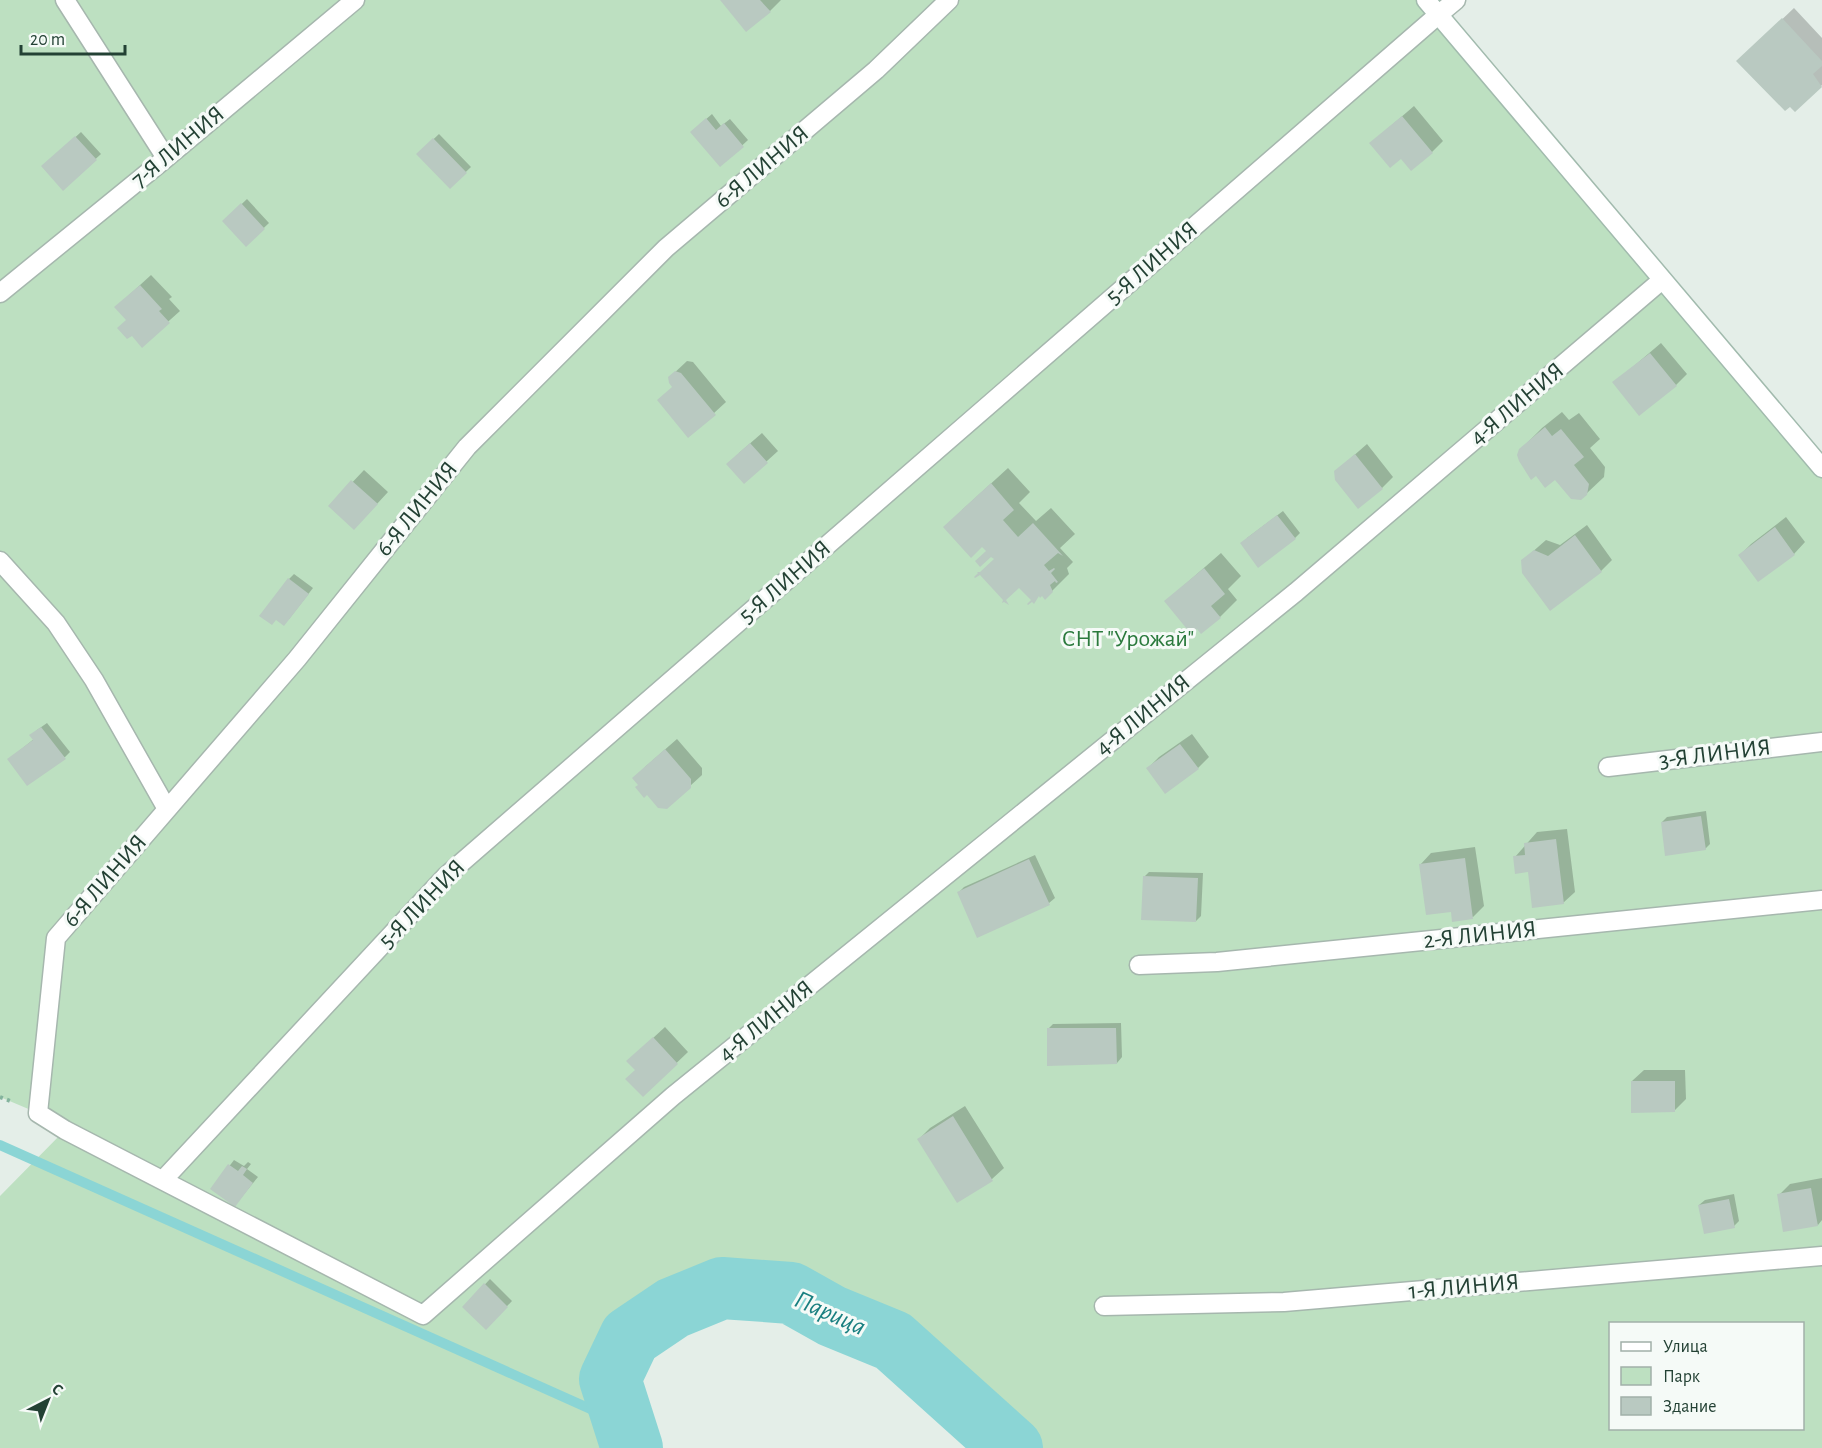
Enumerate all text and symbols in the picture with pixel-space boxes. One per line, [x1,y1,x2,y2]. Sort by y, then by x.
scale bar [21,18,124,56]
text: 20 m [30,31,65,49]
street label: 7-Я ЛИНИЯ [127,102,229,192]
street label: 6-Я ЛИНИЯ [711,121,813,213]
street label: 5-Я ЛИНИЯ [1102,217,1202,309]
street label: 4-Я ЛИНИЯ [1466,358,1568,450]
street label: 6-Я ЛИНИЯ [372,457,462,561]
street label: 5-Я ЛИНИЯ [735,536,835,628]
park label: СНТ "Урожай" [1062,627,1194,651]
street label: 4-Я ЛИНИЯ [1091,670,1195,760]
street label: 3-Я ЛИНИЯ [1658,735,1772,773]
street label: 6-Я ЛИНИЯ [59,830,151,932]
street label: 5-Я ЛИНИЯ [374,855,470,953]
street label: 2-Я ЛИНИЯ [1422,917,1538,953]
street label: 4-Я ЛИНИЯ [714,976,818,1066]
street label: 1-Я ЛИНИЯ [1408,1270,1520,1304]
water label: Парица [791,1286,869,1340]
legend [1609,1322,1804,1430]
text: Улица [1663,1338,1708,1356]
text: Парк [1663,1368,1701,1386]
north arrow [18,1370,78,1430]
text: С [49,1381,66,1399]
text: Здание [1663,1398,1717,1416]

